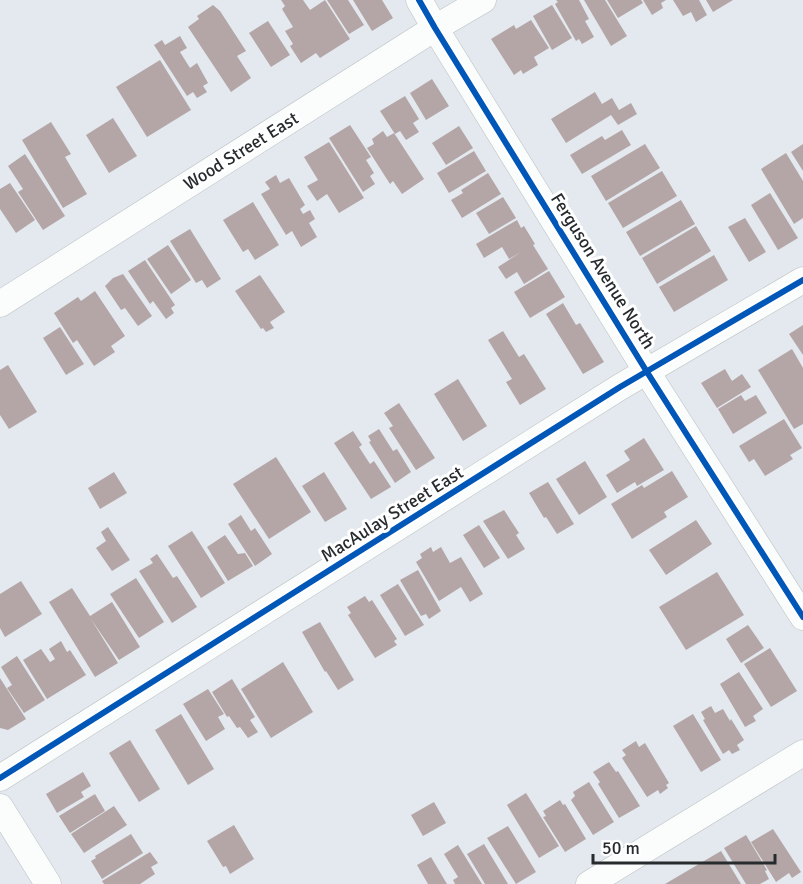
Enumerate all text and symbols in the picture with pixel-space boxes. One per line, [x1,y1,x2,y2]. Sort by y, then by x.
street label: Wood Street East [180,107,302,195]
street label: Ferguson Avenue North [546,189,660,353]
street label: MacAulay Street East [317,461,467,567]
scale bar [593,827,774,865]
text: 50 m [602,837,640,859]

